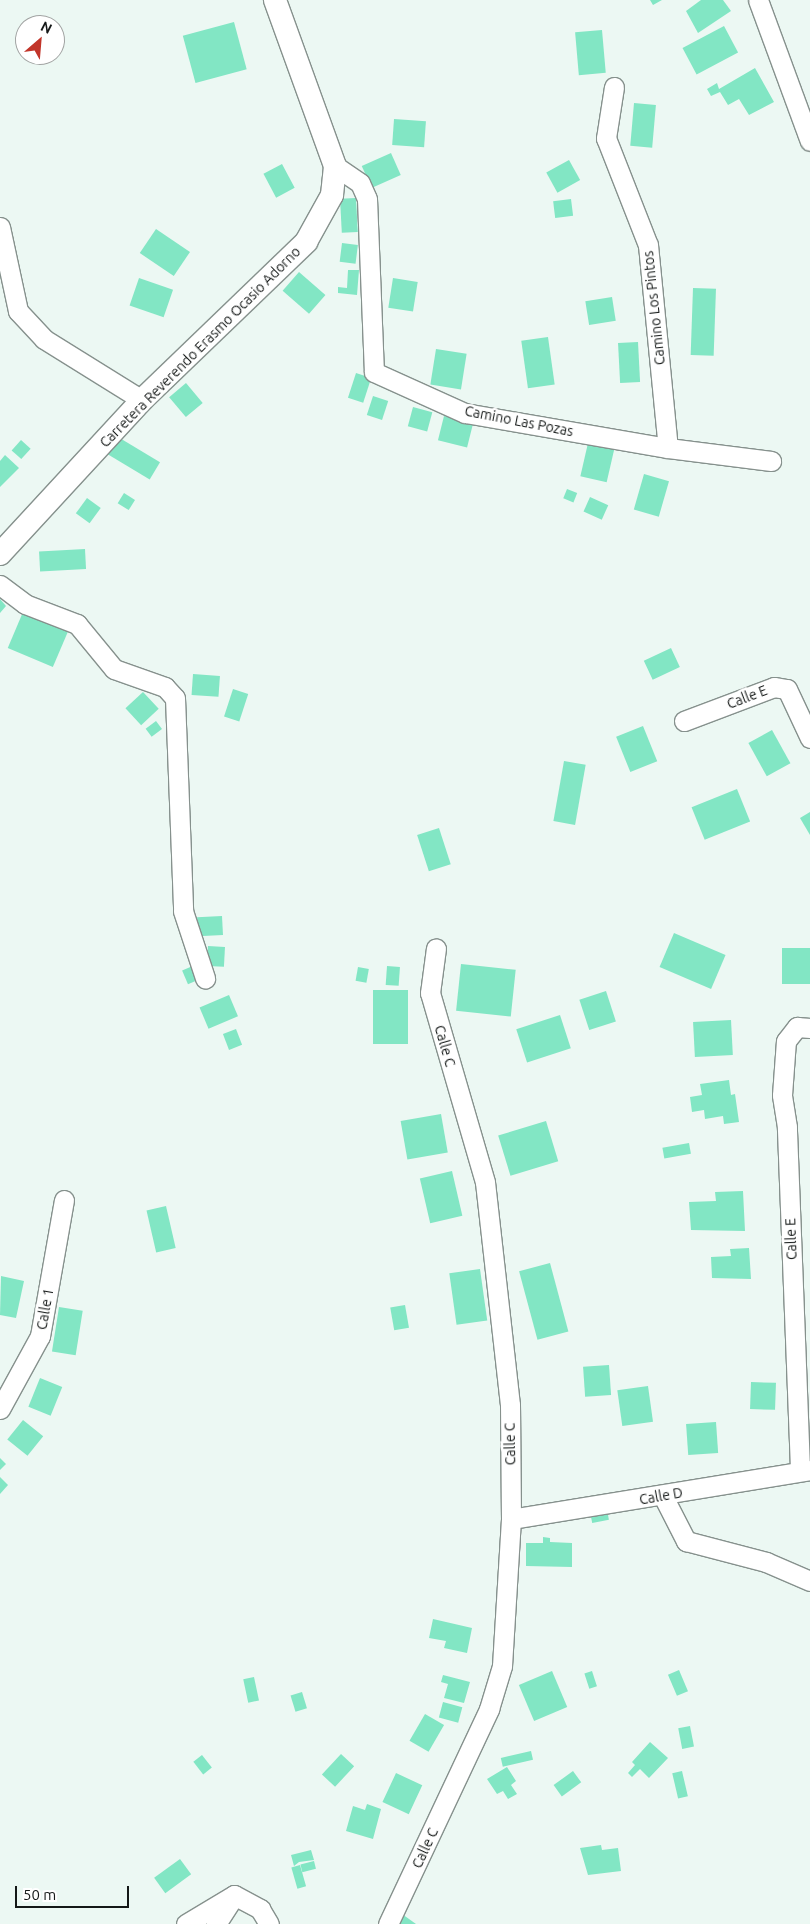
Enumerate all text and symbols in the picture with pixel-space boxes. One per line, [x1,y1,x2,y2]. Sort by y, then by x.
north arrow [15,15,65,65]
text: N [38,18,55,37]
street label: Carretera Reverendo Erasmo Ocasio Adorno [96,243,304,451]
street label: Camino Los Pintos [640,250,668,366]
street label: Camino Las Pozas [463,402,575,440]
street label: Calle E [724,682,770,712]
street label: Calle C [431,1023,459,1069]
street label: Calle E [782,1218,800,1260]
street label: Calle 1 [33,1287,57,1331]
street label: Calle C [501,1423,519,1465]
street label: Calle D [638,1484,684,1508]
street label: Calle C [408,1825,442,1871]
scale bar [18,1876,131,1908]
text: 50 m [23,1886,56,1903]

